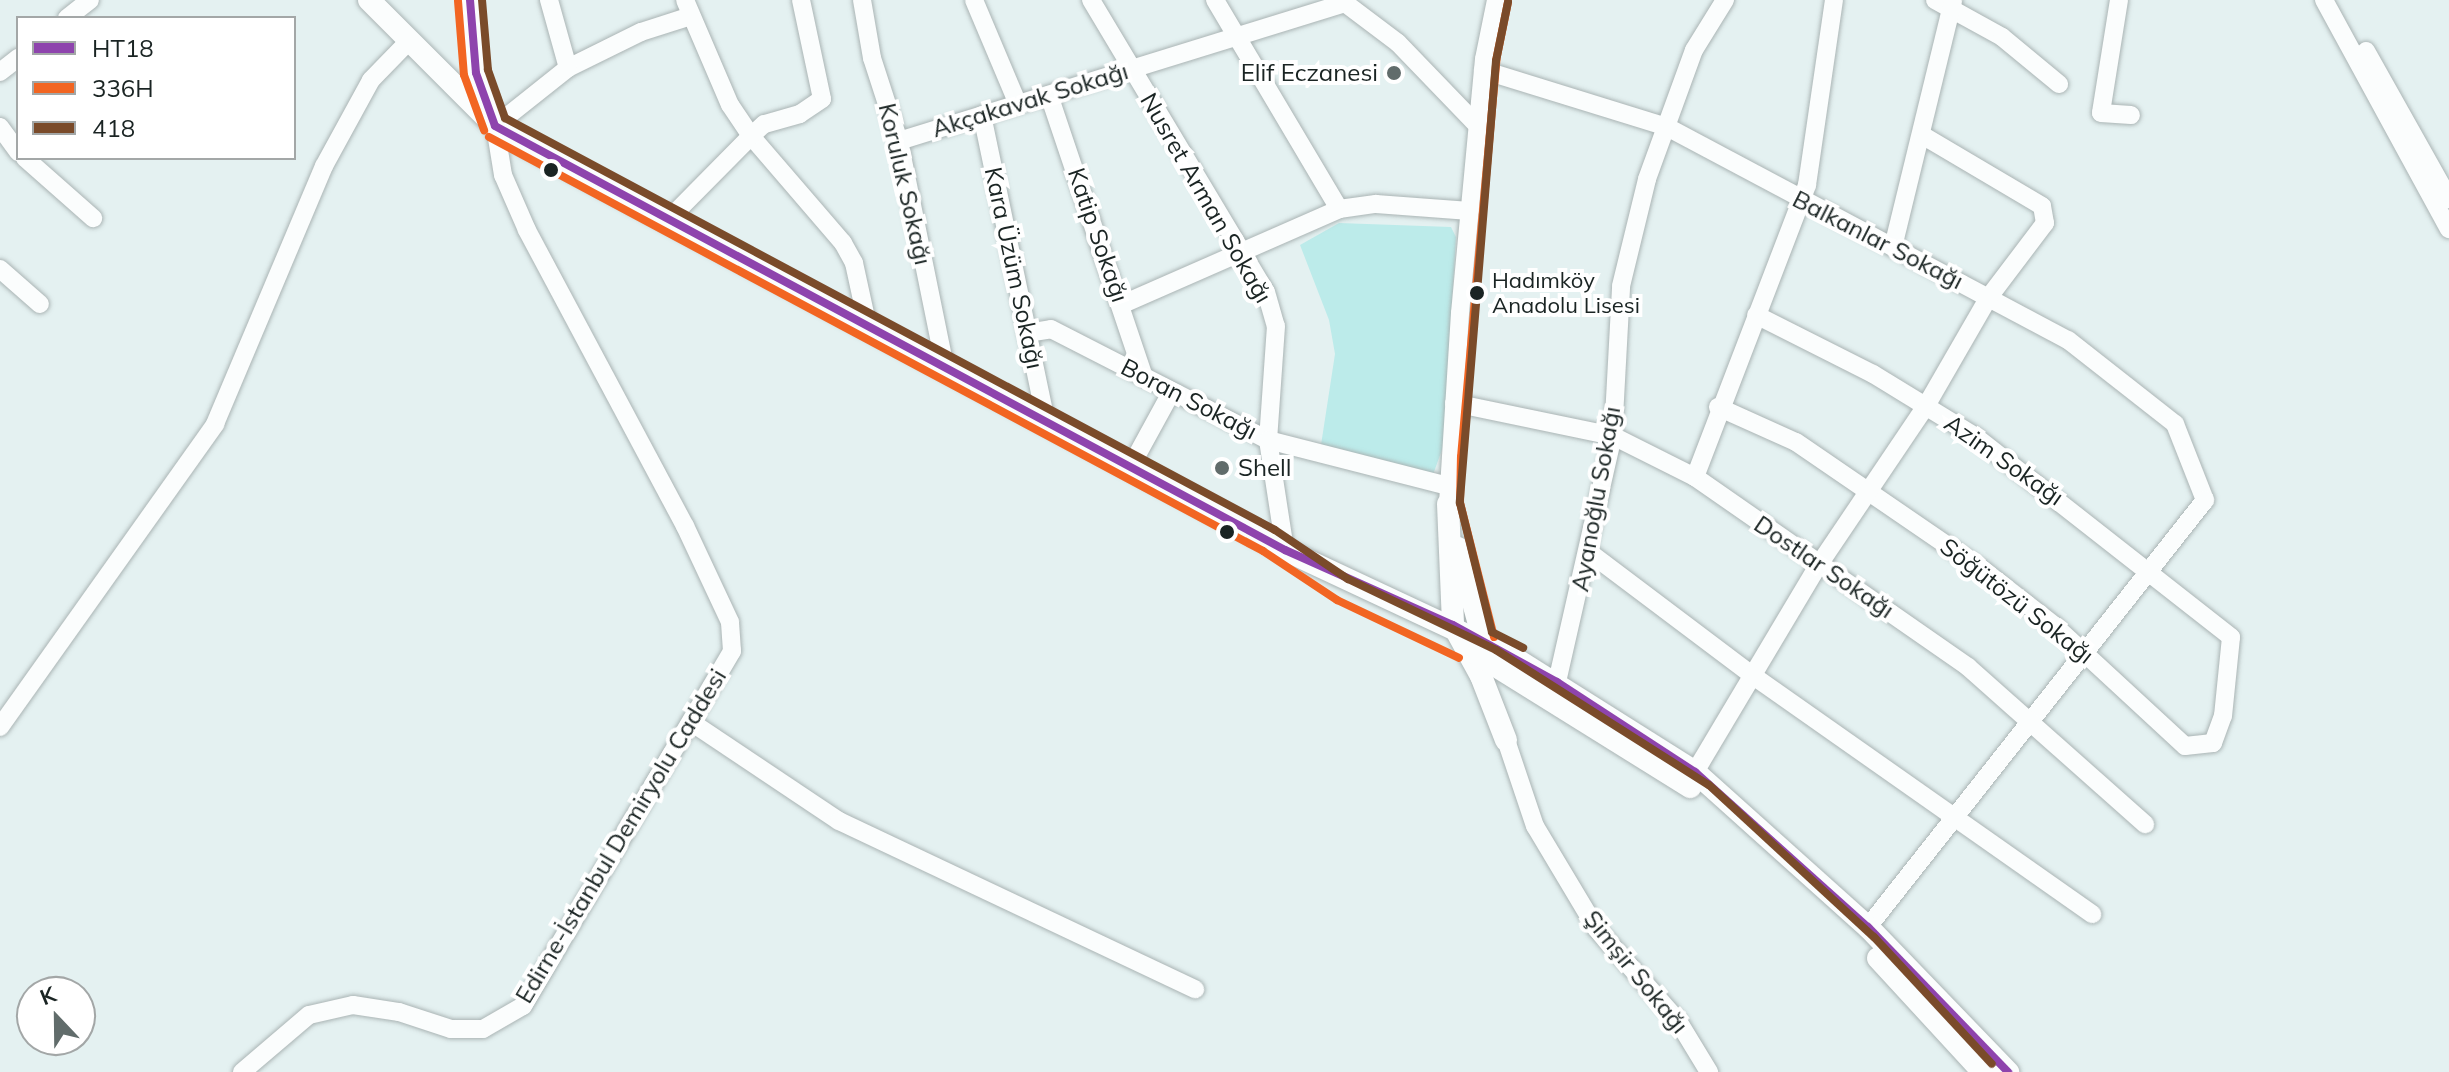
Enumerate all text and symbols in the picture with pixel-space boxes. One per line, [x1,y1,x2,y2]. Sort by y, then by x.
legend [16,16,296,160]
text: HT18 [92,33,154,63]
street label: Akçakavak Sokağı [929,56,1131,144]
place label: Elif Eczanesi [1241,59,1378,87]
marker: Elif Eczanesi [1385,64,1403,82]
text: 336H [92,73,154,103]
street label: Nusret Arman Sokağı [1134,88,1278,308]
street label: Koruluk Sokağı [872,100,938,268]
text: 418 [92,113,135,143]
unlabelled marker [543,162,559,178]
street label: Kara Üzüm Sokağı [979,164,1049,372]
street label: Katip Sokağı [1062,164,1134,306]
street label: Balkanlar Sokağı [1788,185,1968,295]
place label: Hadımköy Anadolu Lisesi [1492,267,1640,318]
marker: Hadımköy Anadolu Lisesi [1469,285,1485,301]
street label: Boran Sokağı [1116,352,1262,446]
street label: Ayanoğlu Sokağı [1566,404,1626,594]
street label: Azim Sokağı [1939,408,2069,512]
place label: Shell [1238,454,1291,482]
marker: Shell [1213,459,1231,477]
street label: Dostlar Sokağı [1749,510,1899,624]
unlabelled marker [1219,524,1235,540]
street label: Söğütözü Sokağı [1935,532,2099,670]
street label: Edirne-İstanbul Demiryolu Caddesi [510,664,732,1008]
street label: Şimşir Sokağı [1578,905,1694,1039]
north arrow [16,976,96,1056]
text: K [36,980,60,1011]

